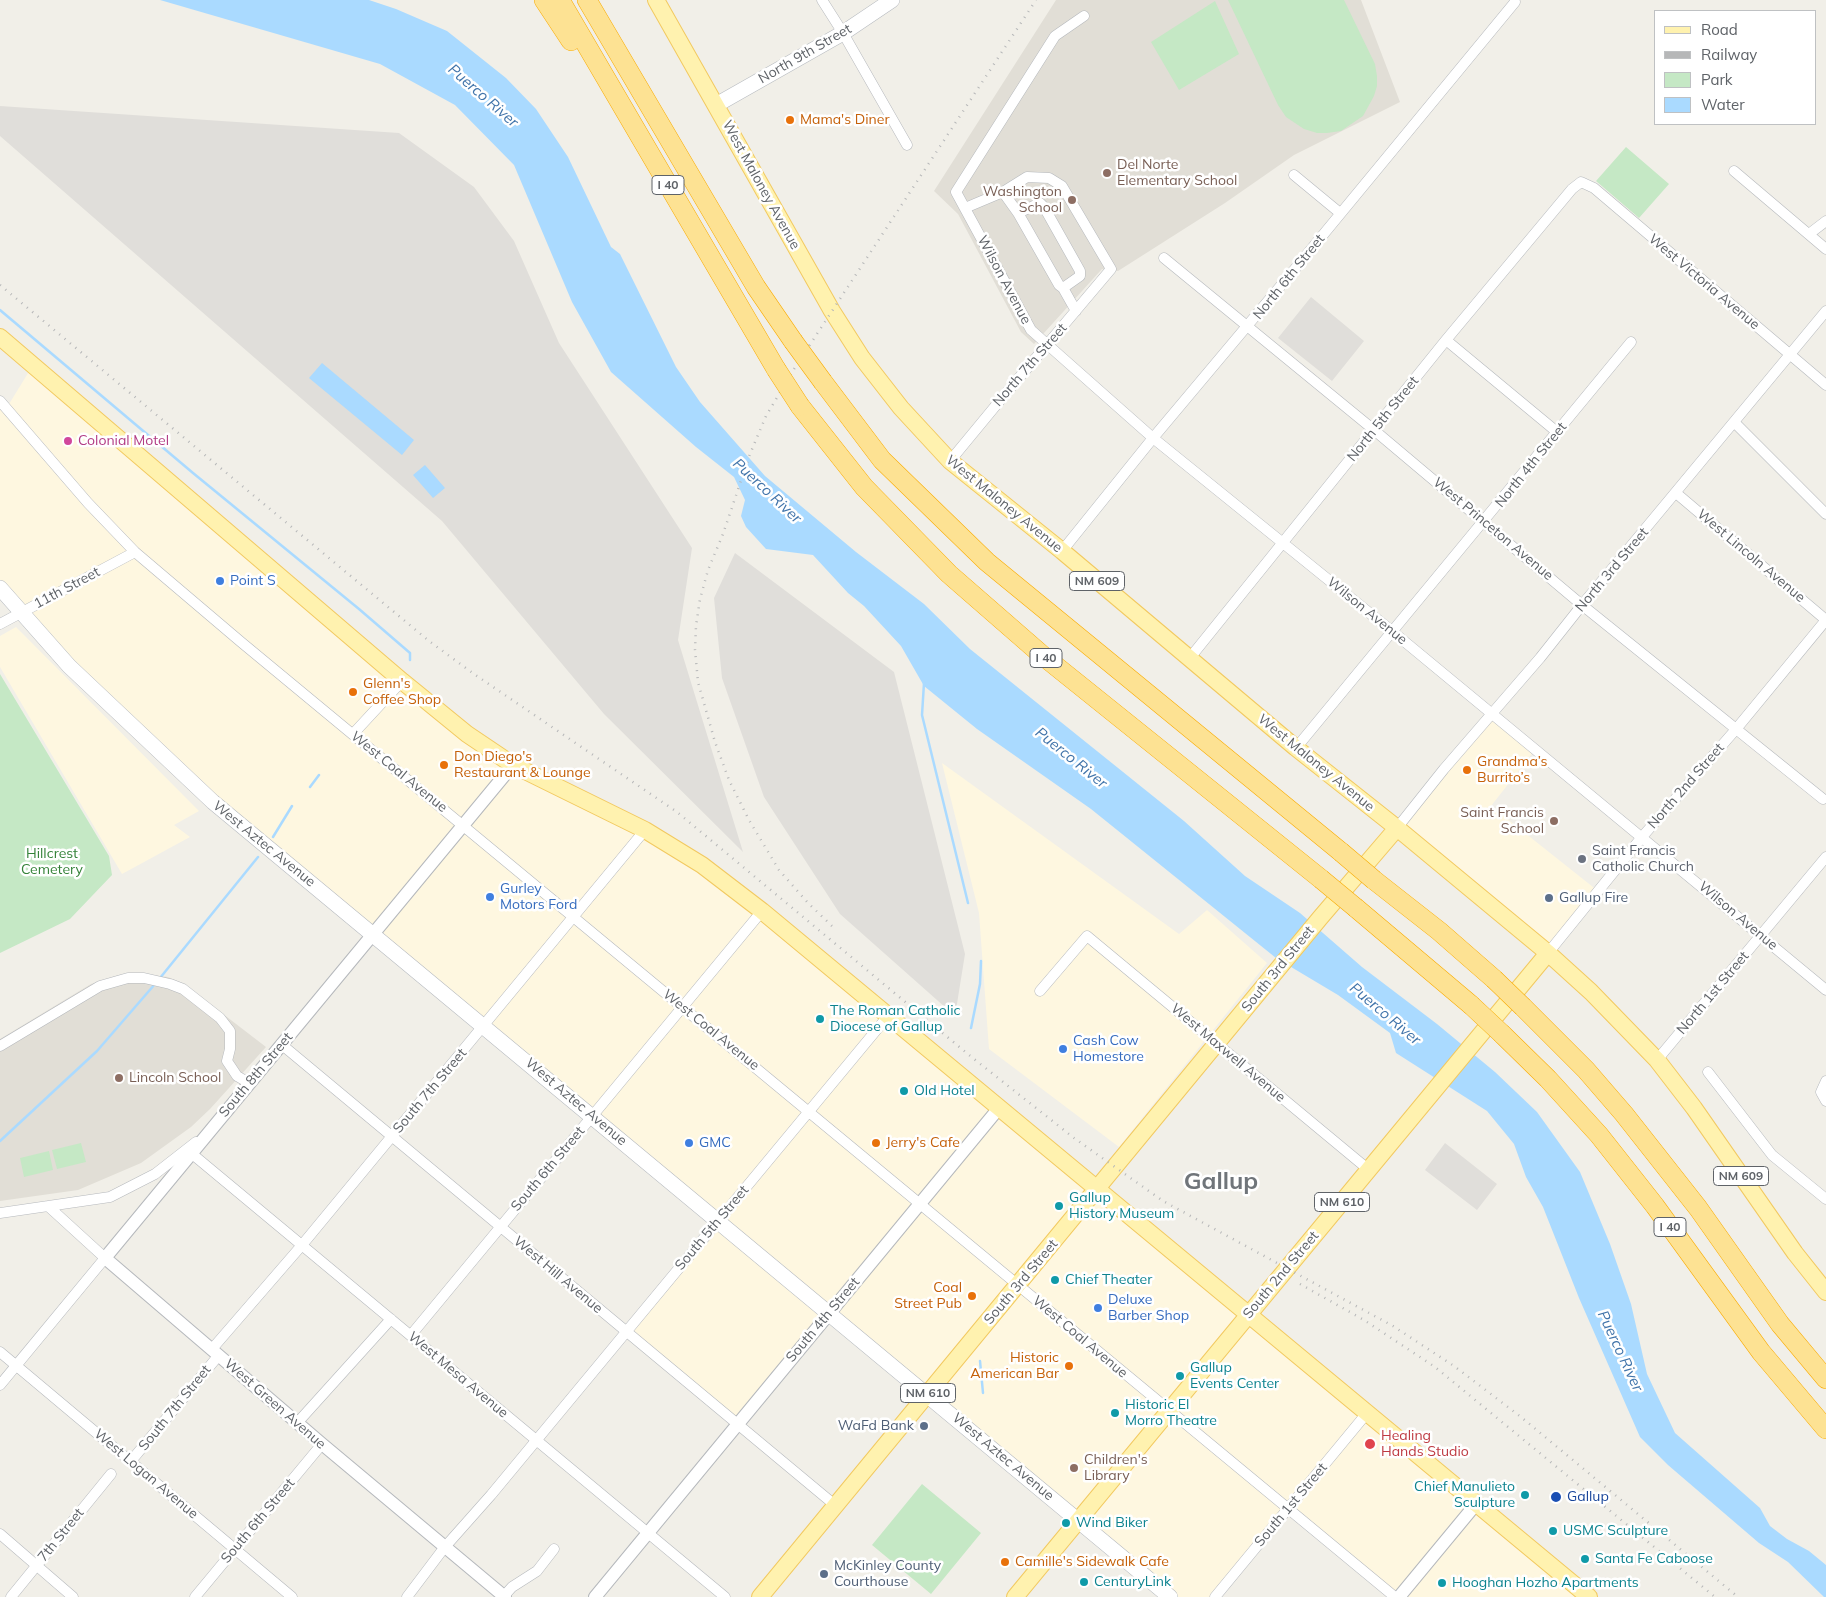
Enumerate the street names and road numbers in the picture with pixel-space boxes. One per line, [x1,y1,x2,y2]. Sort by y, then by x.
street label: North 9th Street [756,21,854,87]
street label: West Maloney Avenue [718,117,804,253]
road number: I 40 [652,176,684,194]
street label: North 6th Street [1250,231,1328,323]
street label: West Victoria Avenue [1645,231,1763,333]
street label: Wilson Avenue [974,233,1034,327]
street label: North 7th Street [989,320,1071,410]
street label: North 5th Street [1344,373,1422,465]
street label: North 4th Street [1492,419,1570,511]
street label: West Maloney Avenue [942,452,1066,556]
street label: West Princeton Avenue [1430,474,1556,584]
street label: West Lincoln Avenue [1694,506,1808,606]
street label: North 3rd Street [1572,524,1652,616]
street label: 11th Street [31,564,103,612]
road number: NM 609 [1070,572,1124,590]
street label: Wilson Avenue [1324,574,1410,648]
road number: I 40 [1030,648,1062,668]
street label: West Maloney Avenue [1254,711,1378,815]
street label: West Coal Avenue [347,728,451,816]
street label: North 2nd Street [1644,740,1728,832]
street label: West Aztec Avenue [209,797,319,891]
street label: Wilson Avenue [1695,878,1781,954]
street label: South 3rd Street [1238,923,1318,1015]
street label: North 1st Street [1673,948,1753,1038]
street label: West Coal Avenue [659,986,763,1074]
street label: West Maxwell Avenue [1167,1000,1289,1106]
street label: South 8th Street [216,1029,296,1121]
street label: South 7th Street [390,1045,470,1137]
street label: West Aztec Avenue [522,1055,630,1149]
street label: South 6th Street [508,1123,588,1215]
road number: NM 609 [1714,1166,1768,1186]
street label: South 5th Street [672,1182,752,1274]
road number: NM 610 [1314,1192,1370,1212]
road number: I 40 [1654,1218,1686,1236]
street label: South 2nd Street [1240,1228,1322,1322]
street label: West Hill Avenue [510,1233,606,1317]
street label: South 3rd Street [981,1236,1061,1328]
street label: South 4th Street [783,1274,863,1366]
street label: West Coal Avenue [1029,1292,1131,1382]
street label: West Mesa Avenue [405,1328,511,1422]
street label: West Green Avenue [221,1355,329,1453]
street label: South 7th Street [135,1362,215,1454]
road number: NM 610 [900,1384,956,1402]
street label: West Aztec Avenue [949,1410,1057,1504]
street label: West Logan Avenue [90,1426,202,1522]
street label: South 1st Street [1251,1460,1331,1550]
street label: South 6th Street [218,1475,298,1567]
street label: 7th Street [34,1505,88,1565]

